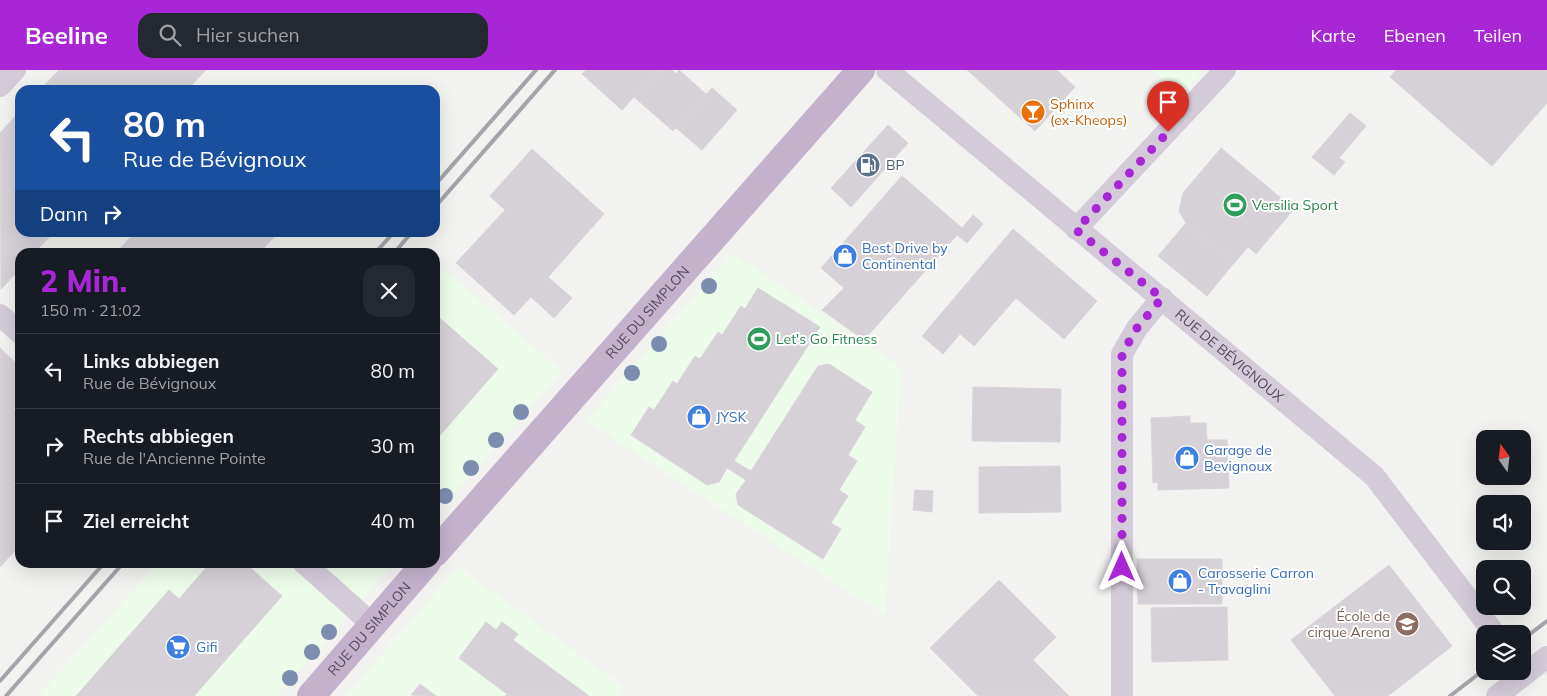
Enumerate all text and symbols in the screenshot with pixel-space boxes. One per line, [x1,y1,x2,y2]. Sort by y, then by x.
search box [138,13,488,58]
text: Beeline [25,20,108,50]
icon: search [156,21,184,49]
text: Hier suchen [196,23,300,47]
text: Karte [1310,24,1356,47]
text: Ebenen [1384,24,1446,47]
text: Teilen [1474,24,1522,47]
pin [1147,81,1189,132]
icon: arrive [1154,88,1182,116]
place label: Sphinx (ex-Kheops) [1050,95,1127,129]
bar icon: Sphinx (ex-Kheops) [1020,99,1046,125]
text: 80 m [123,102,206,146]
icon: left [40,105,105,170]
text: Rue de Bévignoux [123,145,306,173]
fuel station icon: BP [855,152,881,178]
place label: BP [886,156,905,174]
sports icon: Versilia Sport [1222,192,1248,218]
place label: Versilia Sport [1252,196,1338,214]
icon: right [98,200,126,228]
text: Dann [40,202,88,226]
place label: Best Drive by Continental [862,239,948,273]
shop icon: Best Drive by Continental [832,243,858,269]
text: 2 Min. [40,262,127,300]
street label: RUE DU SIMPLON [602,262,693,363]
button: close [363,265,415,317]
text: 150 m · 21:02 [40,300,141,320]
street label: RUE DE BÉVIGNOUX [1172,305,1288,406]
sports icon: Let's Go Fitness [746,326,772,352]
place label: Let's Go Fitness [776,330,878,348]
text: Links abbiegen [83,349,220,373]
icon: left [40,357,68,385]
text: 80 m [371,359,415,383]
text: Rue de Bévignoux [83,373,216,393]
shop icon: JYSK [686,404,712,430]
place label: JYSK [716,408,747,426]
text: Rechts abbiegen [83,424,234,448]
north arrow [1476,430,1531,485]
map controls [1476,430,1531,680]
icon: right [40,432,68,460]
text: 30 m [371,434,415,458]
place label: Garage de Bevignoux [1204,441,1273,475]
shop icon: Garage de Bevignoux [1174,445,1200,471]
text: Rue de l'Ancienne Pointe [83,448,266,468]
button: sound [1476,495,1531,550]
icon: arrive [40,507,68,535]
text: Ziel erreicht [83,509,189,533]
text: 40 m [371,509,415,533]
position arrow [1095,540,1147,592]
button: search [1476,560,1531,615]
place label: Carosserie Carron - Travaglini [1198,564,1314,598]
shop icon: Carosserie Carron - Travaglini [1167,568,1193,594]
street label: RUE DU SIMPLON [324,578,415,679]
place label: École de cirque Arena [1307,607,1390,641]
school or university icon: École de cirque Arena [1394,611,1420,637]
button: layers [1476,625,1531,680]
supermarket icon: Gifi [165,634,191,660]
place label: Gifi [196,638,218,656]

